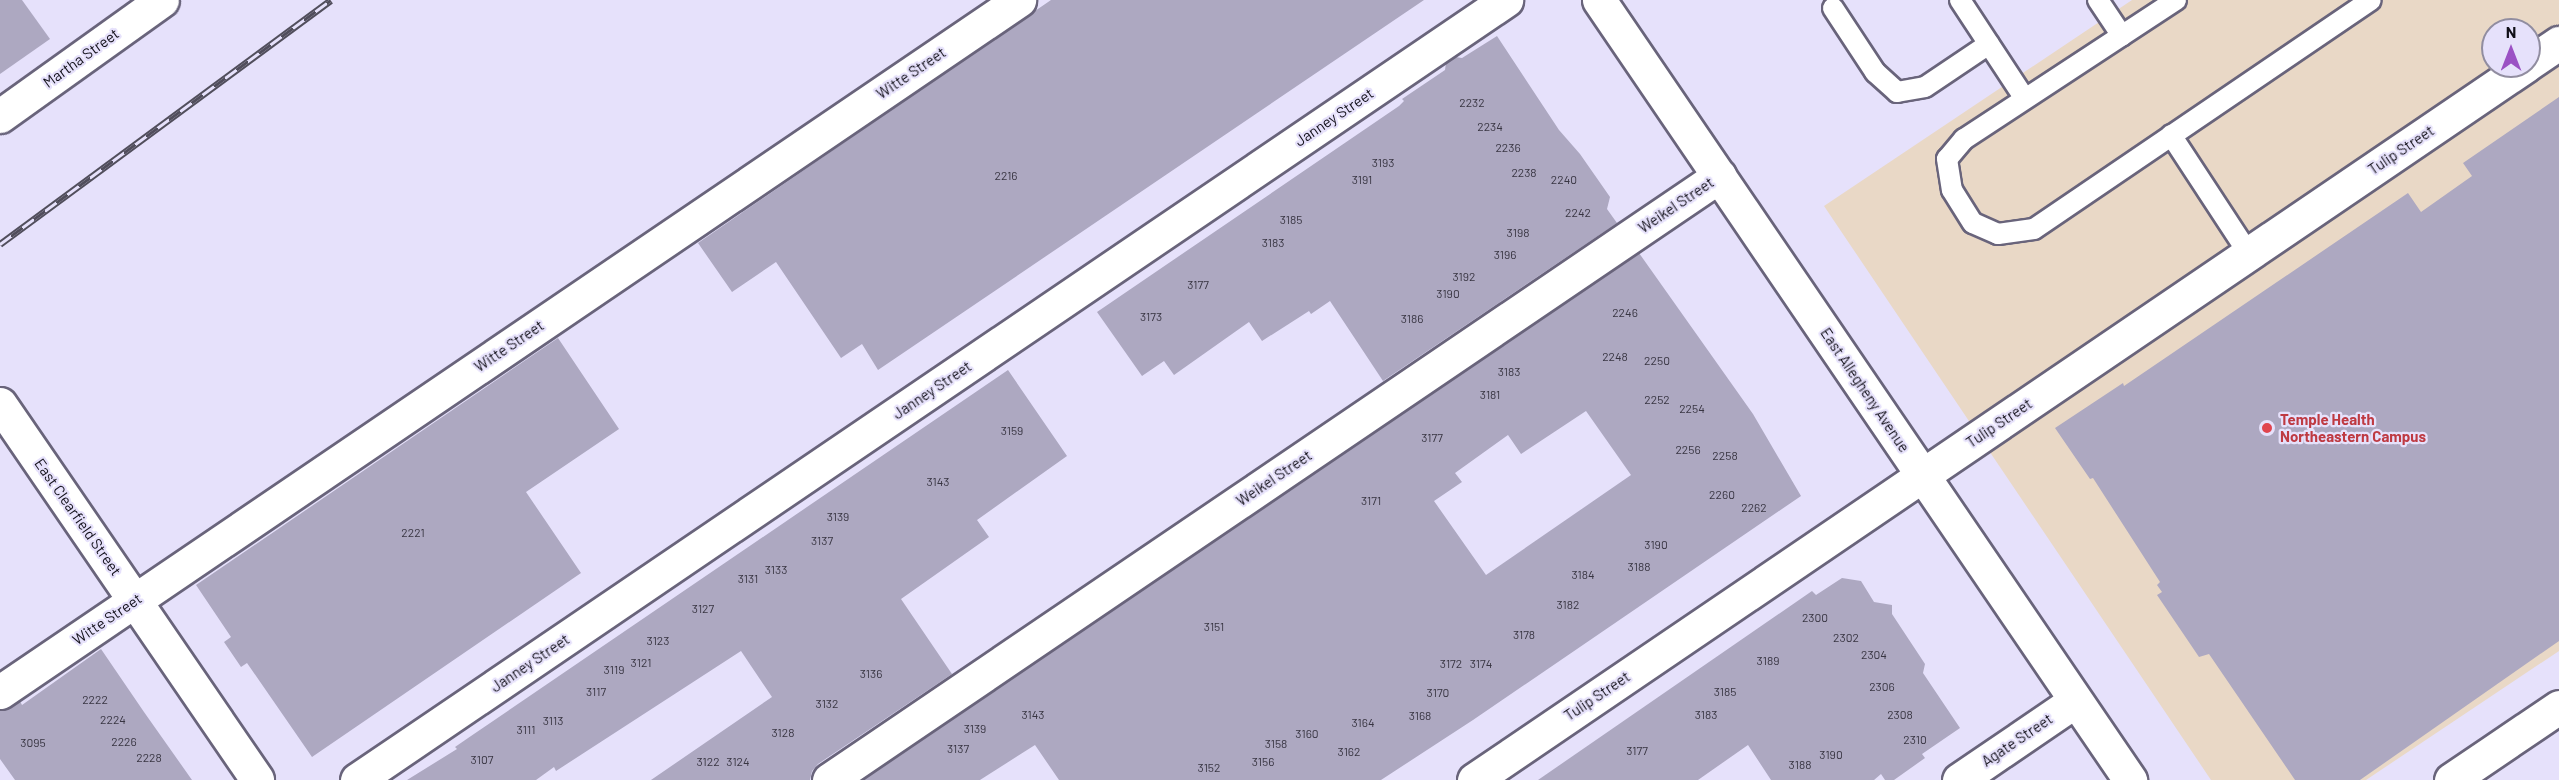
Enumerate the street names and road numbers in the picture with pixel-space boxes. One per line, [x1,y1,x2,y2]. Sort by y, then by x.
street label: Martha Street [40,24,122,92]
street label: Witte Street [873,43,949,103]
street label: Janney Street [1291,84,1377,150]
street label: Tulip Street [2365,121,2437,179]
street label: Weikel Street [1635,173,1717,237]
street label: Witte Street [471,316,547,376]
street label: East Allegheny Avenue [1817,324,1913,456]
street label: Janney Street [889,357,975,423]
street label: Tulip Street [1963,394,2035,452]
street label: Weikel Street [1233,446,1315,510]
street label: East Clearfield Street [31,455,125,579]
street label: Witte Street [69,589,145,649]
street label: Janney Street [487,630,573,696]
street label: Tulip Street [1561,667,1633,725]
street label: Agate Street [1978,710,2056,770]

